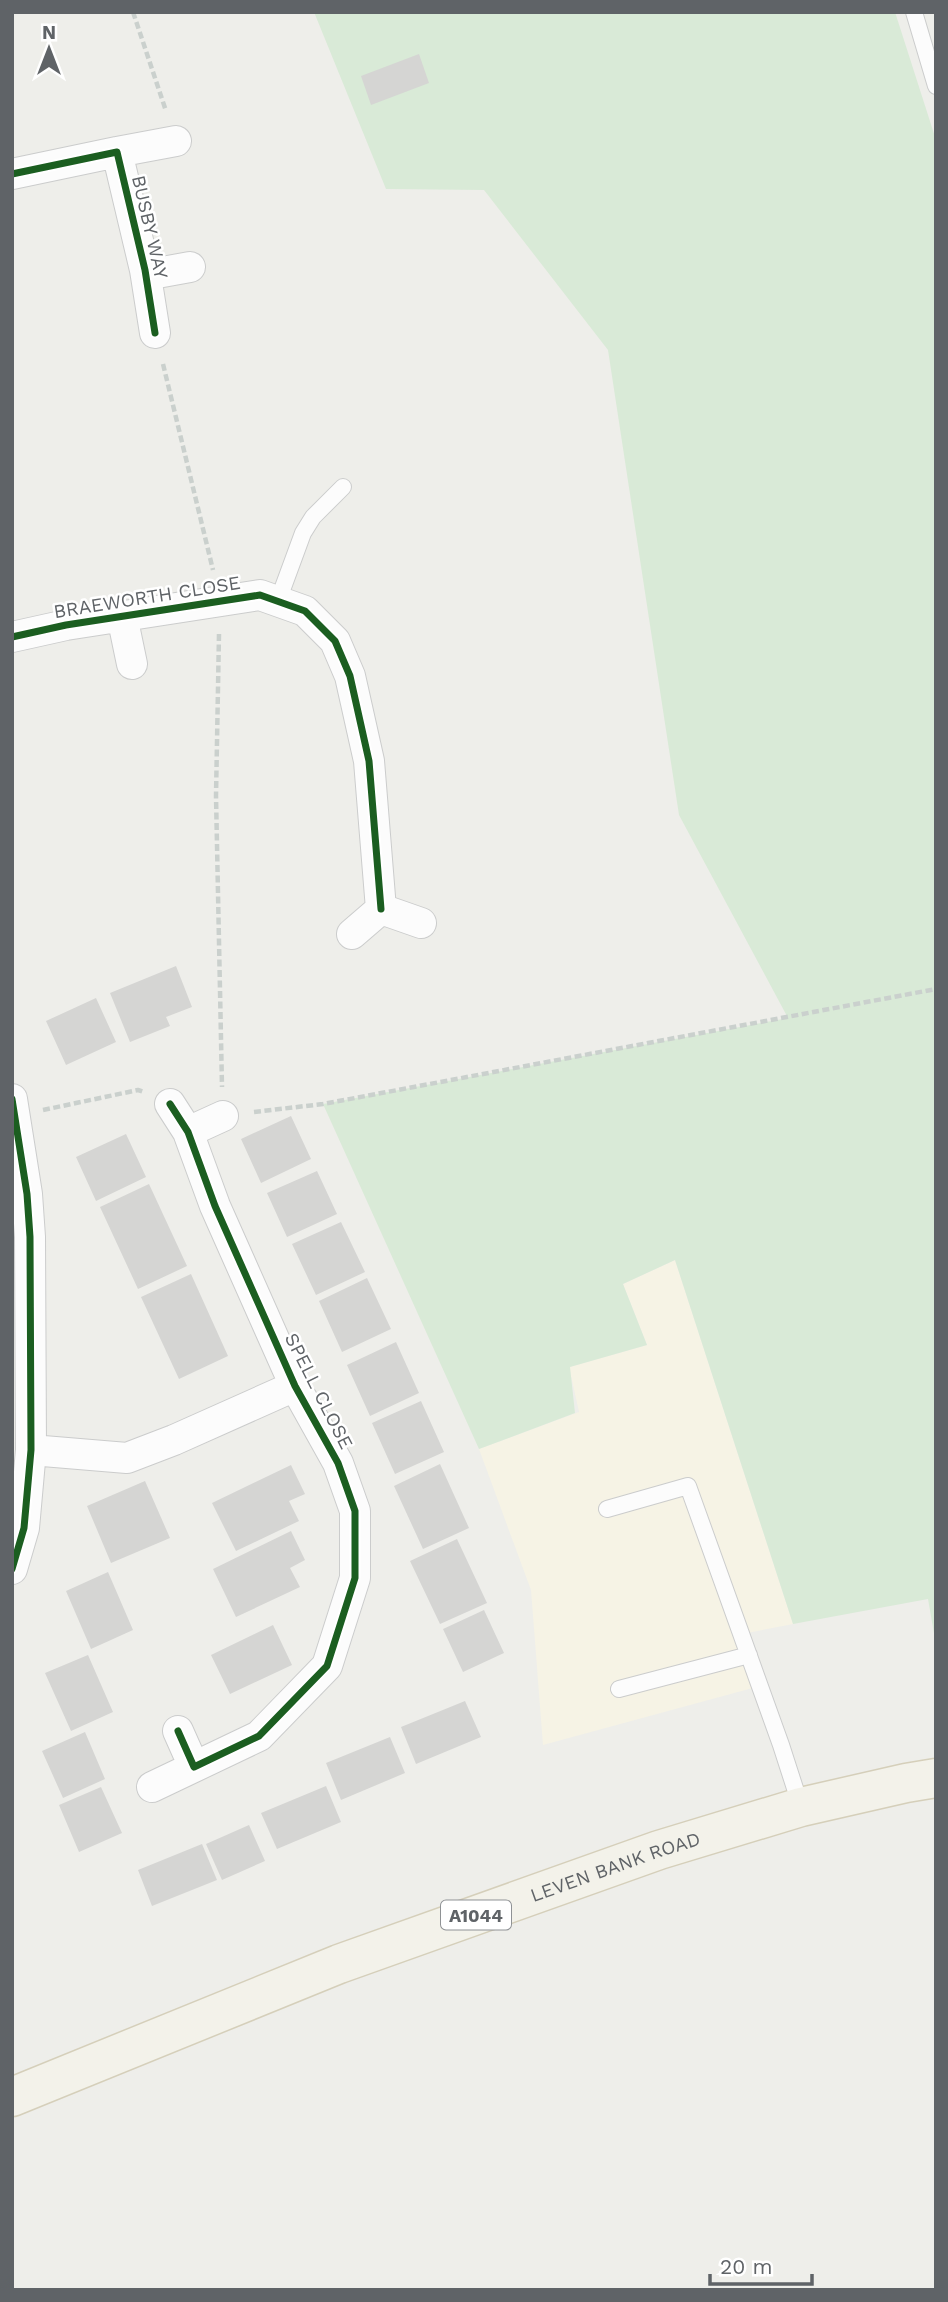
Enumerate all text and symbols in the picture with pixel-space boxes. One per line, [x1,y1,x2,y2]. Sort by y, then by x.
north arrow [14,14,84,84]
text: N [42,21,56,44]
street label: BUSBY WAY [127,173,173,281]
street label: BRAEWORTH CLOSE [52,571,242,623]
street label: SPELL CLOSE [280,1329,358,1453]
street label: LEVEN BANK ROAD [527,1827,703,1906]
road number: A1044 [441,1900,511,1929]
scale bar [710,2242,811,2286]
text: 20 m [720,2254,772,2279]

